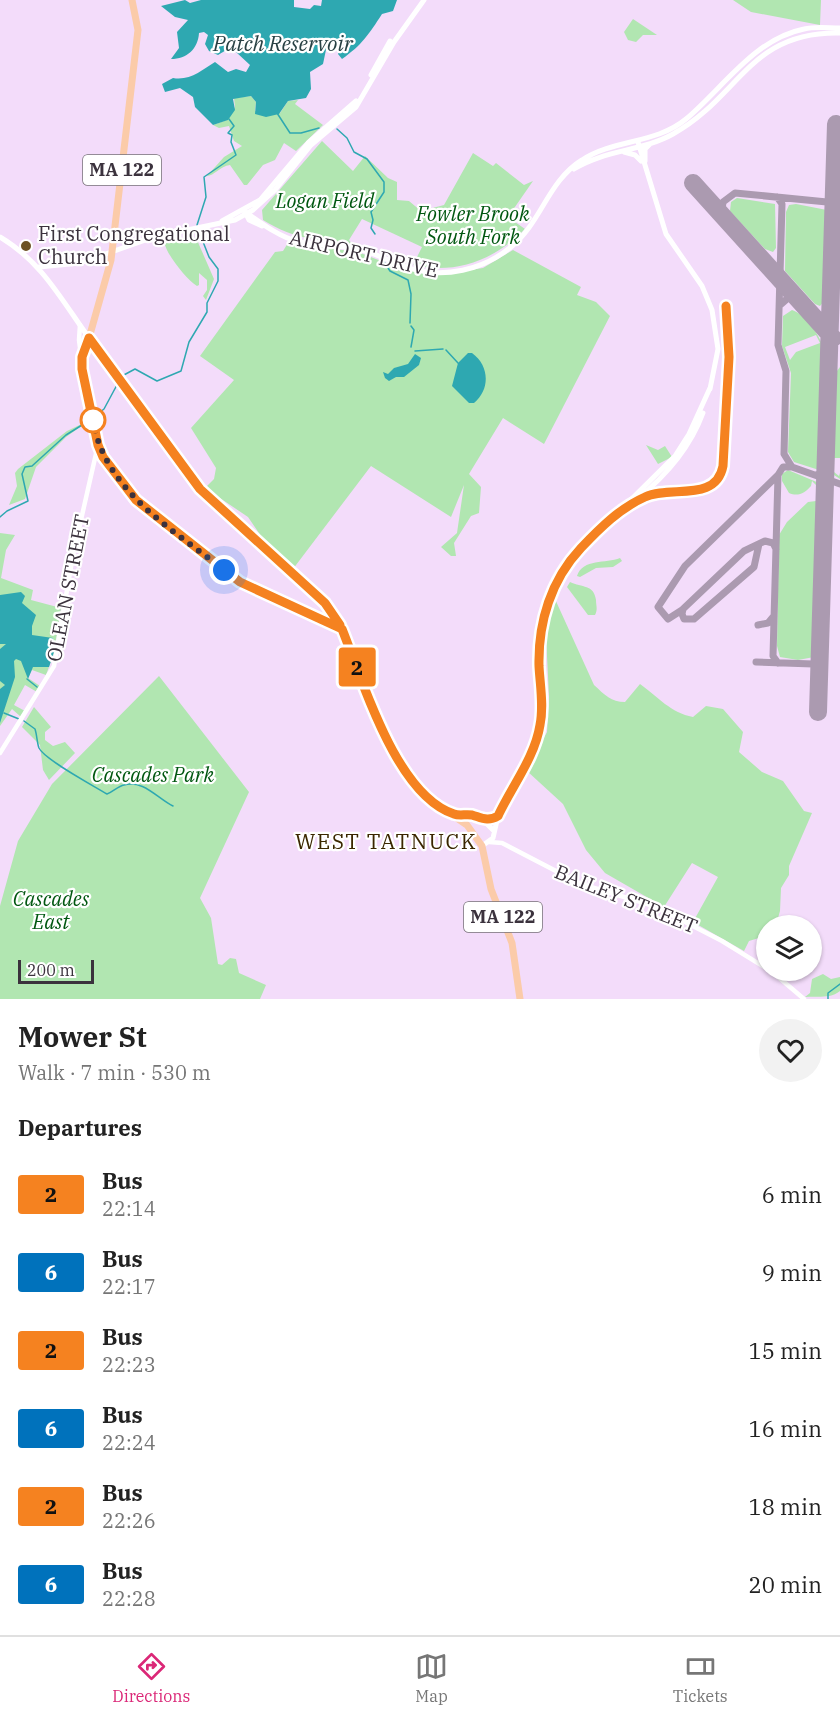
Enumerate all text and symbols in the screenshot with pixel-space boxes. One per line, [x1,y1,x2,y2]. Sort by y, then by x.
water label: Patch Reservoir [212,29,354,57]
road number: MA 122 [83,155,161,185]
park label: Logan Field [275,187,375,214]
park label: Fowler Brook South Fork [415,200,530,250]
place label: First Congregational Church [38,220,230,270]
street label: AIRPORT DRIVE [287,223,441,284]
marker: First Congregational Church [19,239,33,253]
unlabelled marker [80,407,106,433]
street label: OLEAN STREET [40,512,95,664]
your location [209,555,239,585]
line badge: 2 [338,648,376,686]
text: 2 [351,653,363,681]
park label: Cascades Park [92,761,215,788]
district label: WEST TATNUCK [295,827,477,855]
street label: BAILEY STREET [551,858,702,940]
park label: Cascades East [13,885,90,935]
road number: MA 122 [464,902,542,932]
map controls [756,915,822,981]
button: layers [756,915,822,981]
scale bar [18,957,94,984]
text: 200 m [27,960,75,980]
text: Mower St [18,1018,147,1055]
button: heart [759,1019,822,1082]
text: Walk · 7 min · 530 m [18,1059,211,1086]
text: Departures [18,1113,142,1142]
text: Bus [102,1166,143,1195]
text: 2 [45,1180,57,1208]
text: 6 min [762,1180,822,1209]
text: 22:14 [102,1195,156,1222]
text: Bus [102,1244,143,1273]
text: 6 [45,1258,57,1286]
text: 9 min [762,1258,822,1287]
text: 22:17 [102,1273,156,1300]
text: Bus [102,1322,143,1351]
text: 2 [45,1336,57,1364]
text: 15 min [749,1336,822,1365]
text: 22:23 [102,1351,156,1378]
text: Bus [102,1400,143,1429]
text: 6 [45,1414,57,1442]
text: 16 min [749,1414,822,1443]
text: 22:24 [102,1429,156,1456]
text: Bus [102,1478,143,1507]
text: 2 [45,1492,57,1520]
text: 18 min [749,1492,822,1521]
text: 22:26 [102,1507,156,1534]
text: Bus [102,1556,143,1585]
text: 6 [45,1570,57,1598]
text: 20 min [749,1570,822,1599]
text: 22:28 [102,1585,156,1612]
tab: Directions [112,1650,190,1706]
tab: Map [415,1650,448,1706]
tab: Tickets [673,1650,728,1706]

